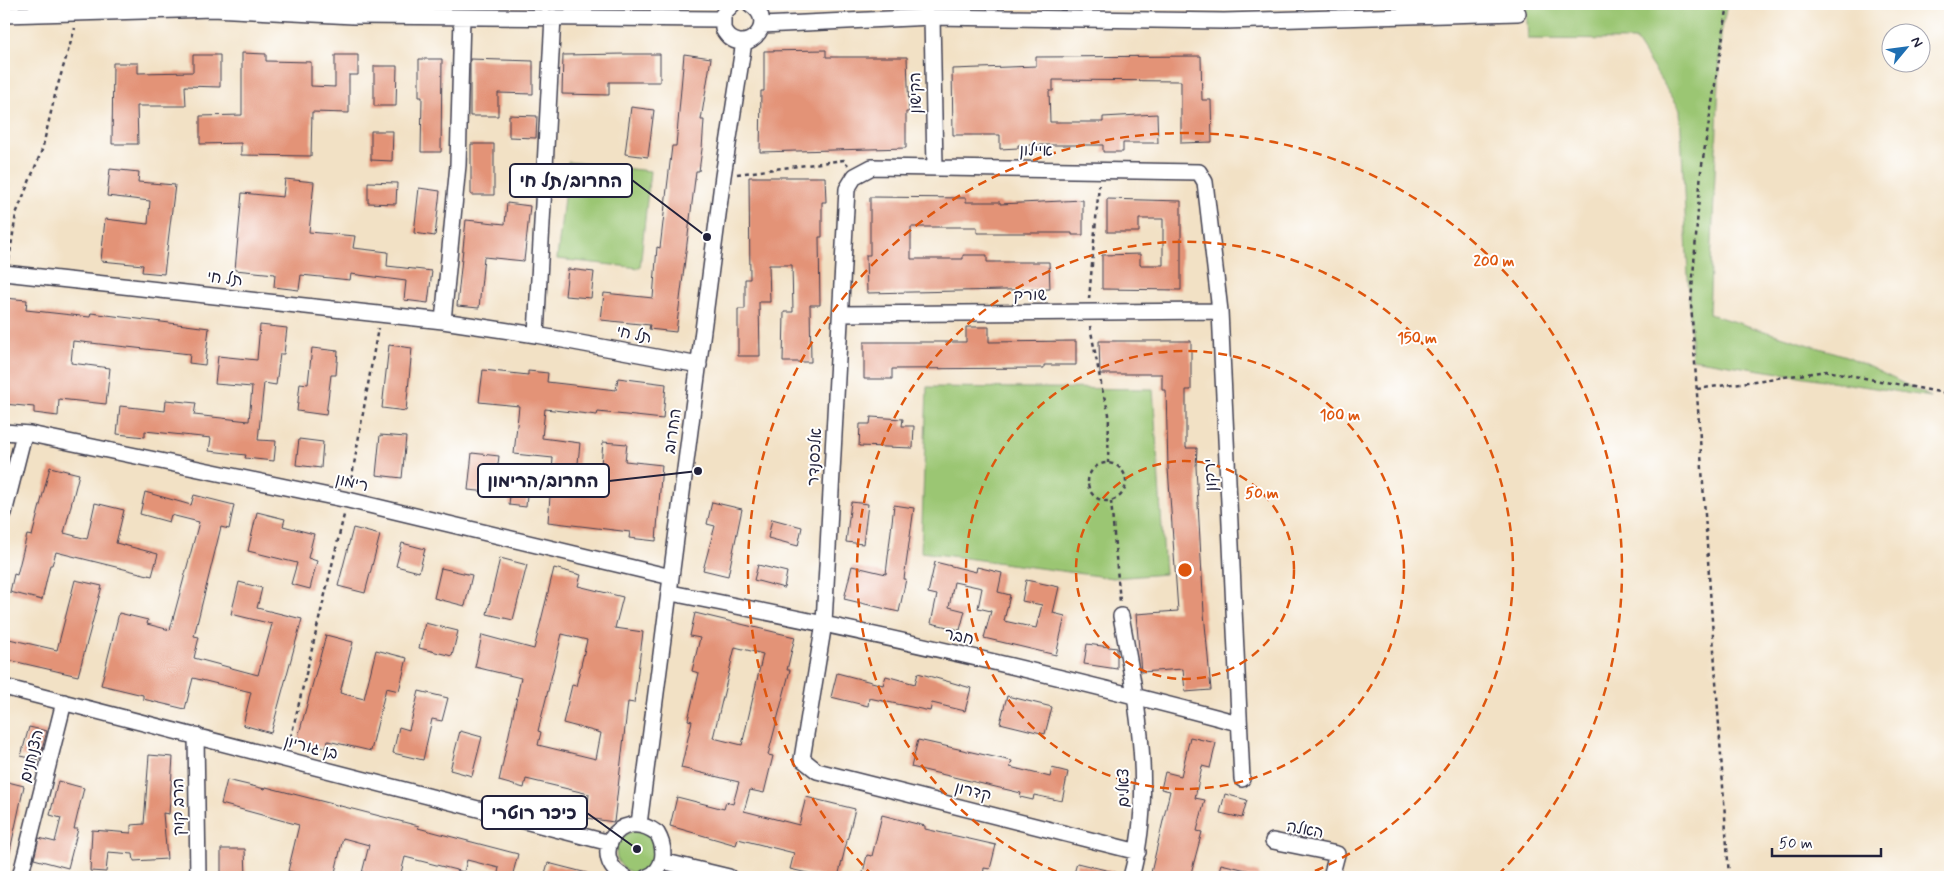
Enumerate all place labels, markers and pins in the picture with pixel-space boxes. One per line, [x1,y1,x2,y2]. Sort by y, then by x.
callout: החרוב/תל חי [510,164,632,197]
callout: החרוב/הרימון [478,464,609,497]
centre of rings [1176,561,1194,579]
callout: כיכר רוטרי [482,796,587,829]

